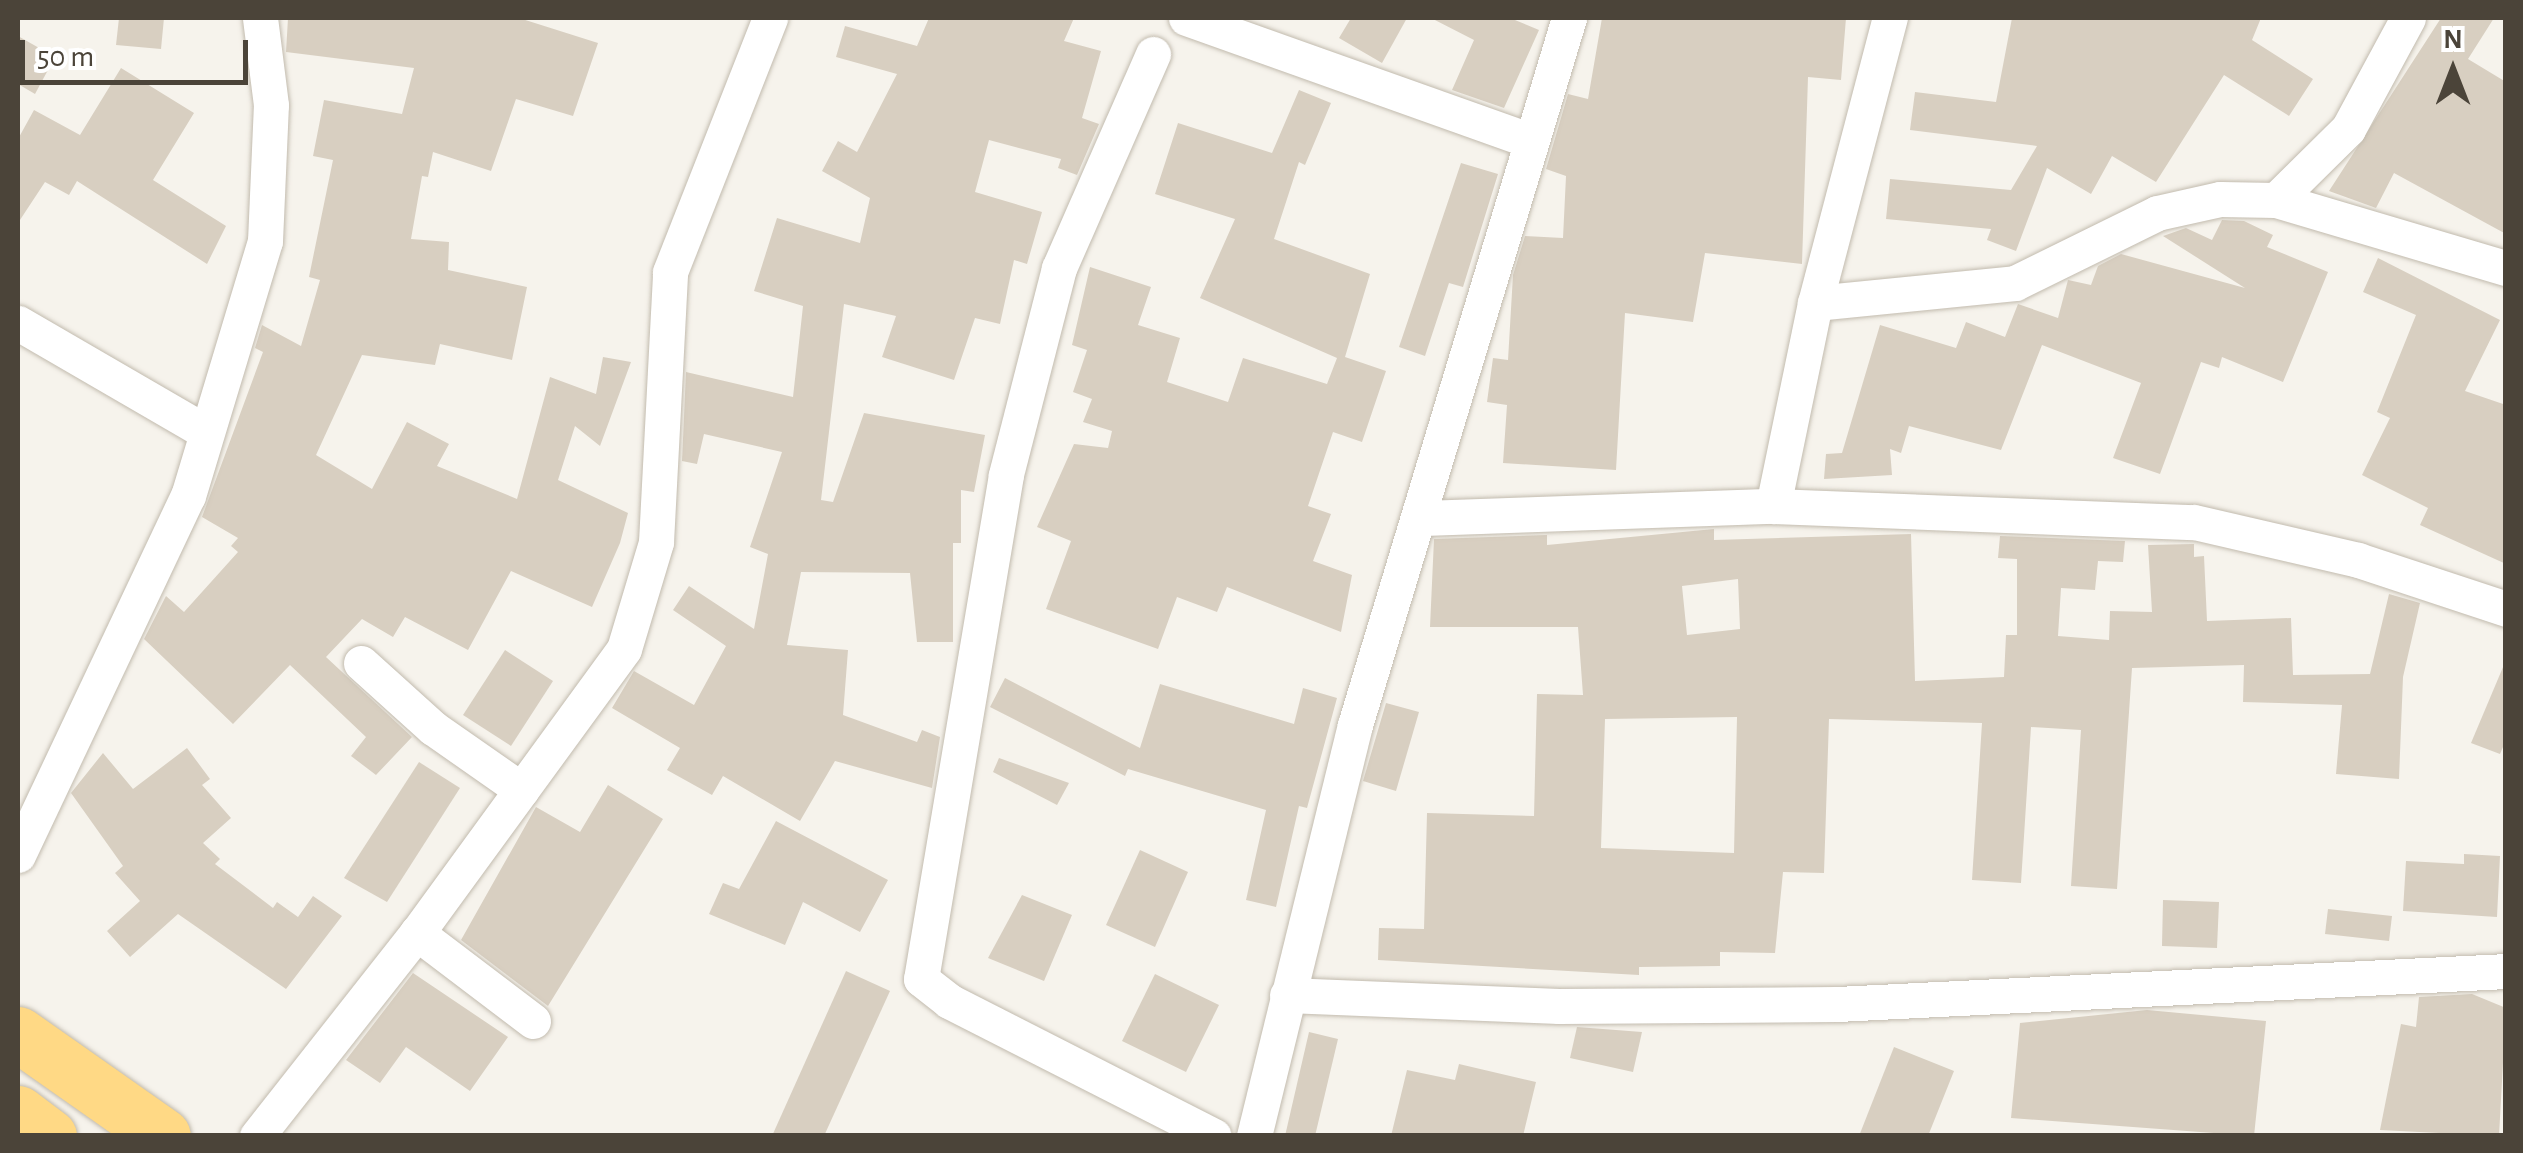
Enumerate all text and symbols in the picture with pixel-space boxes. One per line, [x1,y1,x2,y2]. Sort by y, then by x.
scale bar [25,20,252,82]
north arrow [2403,20,2503,120]
text: N [2443,26,2463,54]
text: 50 m [37,42,94,72]

